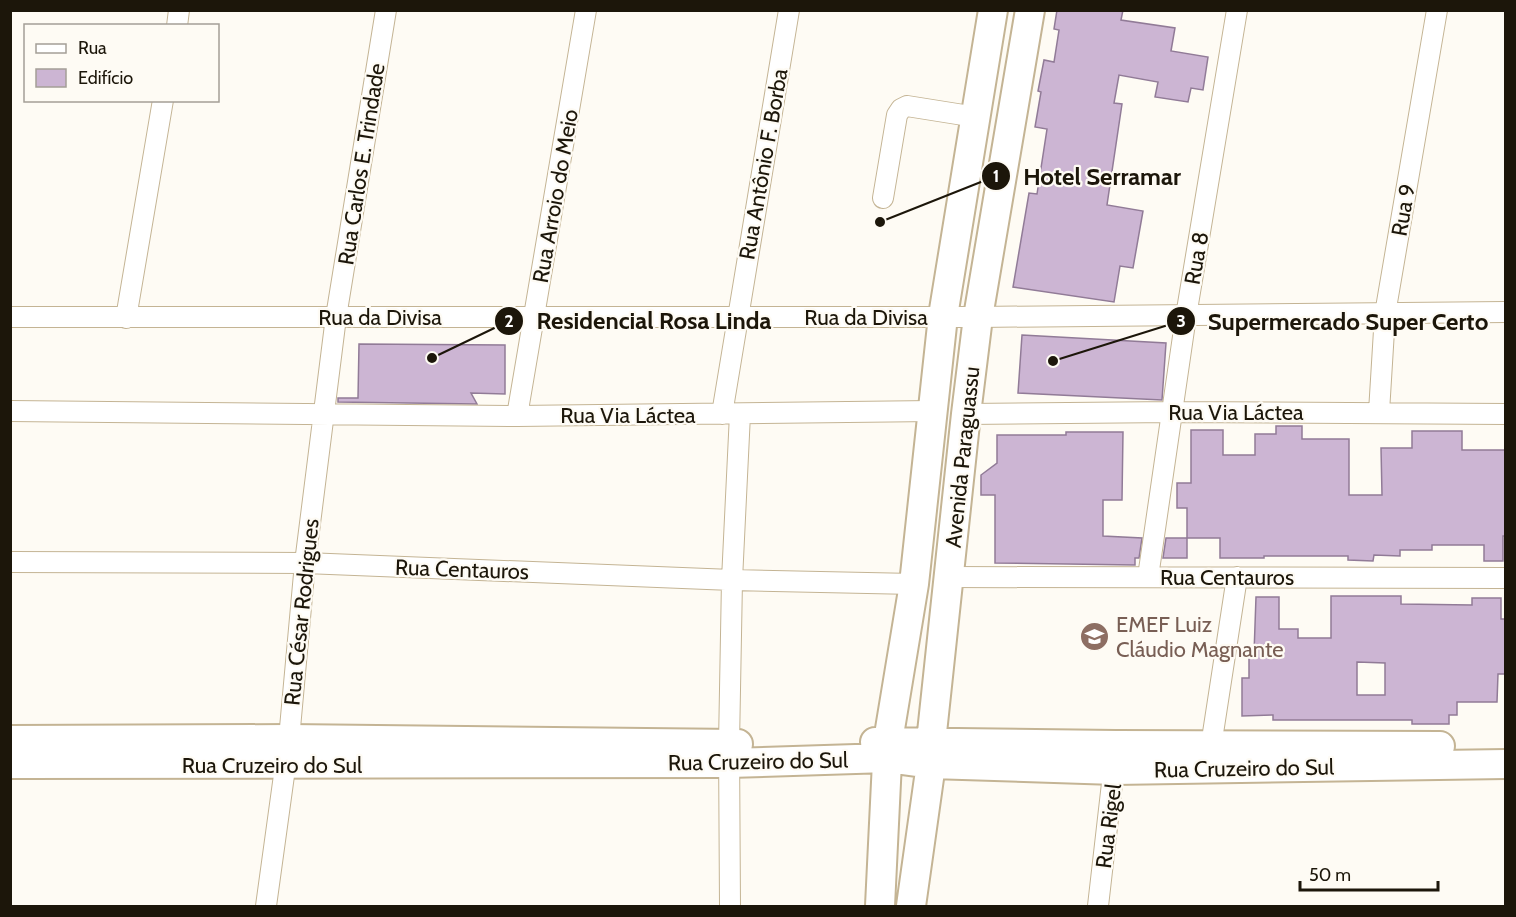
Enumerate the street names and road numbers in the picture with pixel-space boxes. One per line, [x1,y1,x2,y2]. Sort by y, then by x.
street label: Rua Carlos E. Trindade [332,61,391,267]
street label: Rua Antônio F. Borba [733,66,794,262]
street label: Rua Arroio do Meio [527,107,584,285]
street label: Rua 9 [1386,182,1421,238]
street label: Rua 8 [1179,229,1214,287]
street label: Rua da Divisa [318,304,442,331]
street label: Rua da Divisa [804,304,928,331]
street label: Avenida Paraguassu [940,365,985,549]
street label: Rua Via Láctea [1168,399,1304,426]
street label: Rua Via Láctea [560,402,696,429]
street label: Rua César Rodrigues [278,517,325,707]
street label: Rua Centauros [395,554,529,585]
street label: Rua Centauros [1160,564,1294,591]
street label: Rua Cruzeiro do Sul [668,746,849,777]
street label: Rua Cruzeiro do Sul [182,752,363,779]
street label: Rua Cruzeiro do Sul [1154,753,1335,784]
street label: Rua Rigel [1090,781,1127,870]

